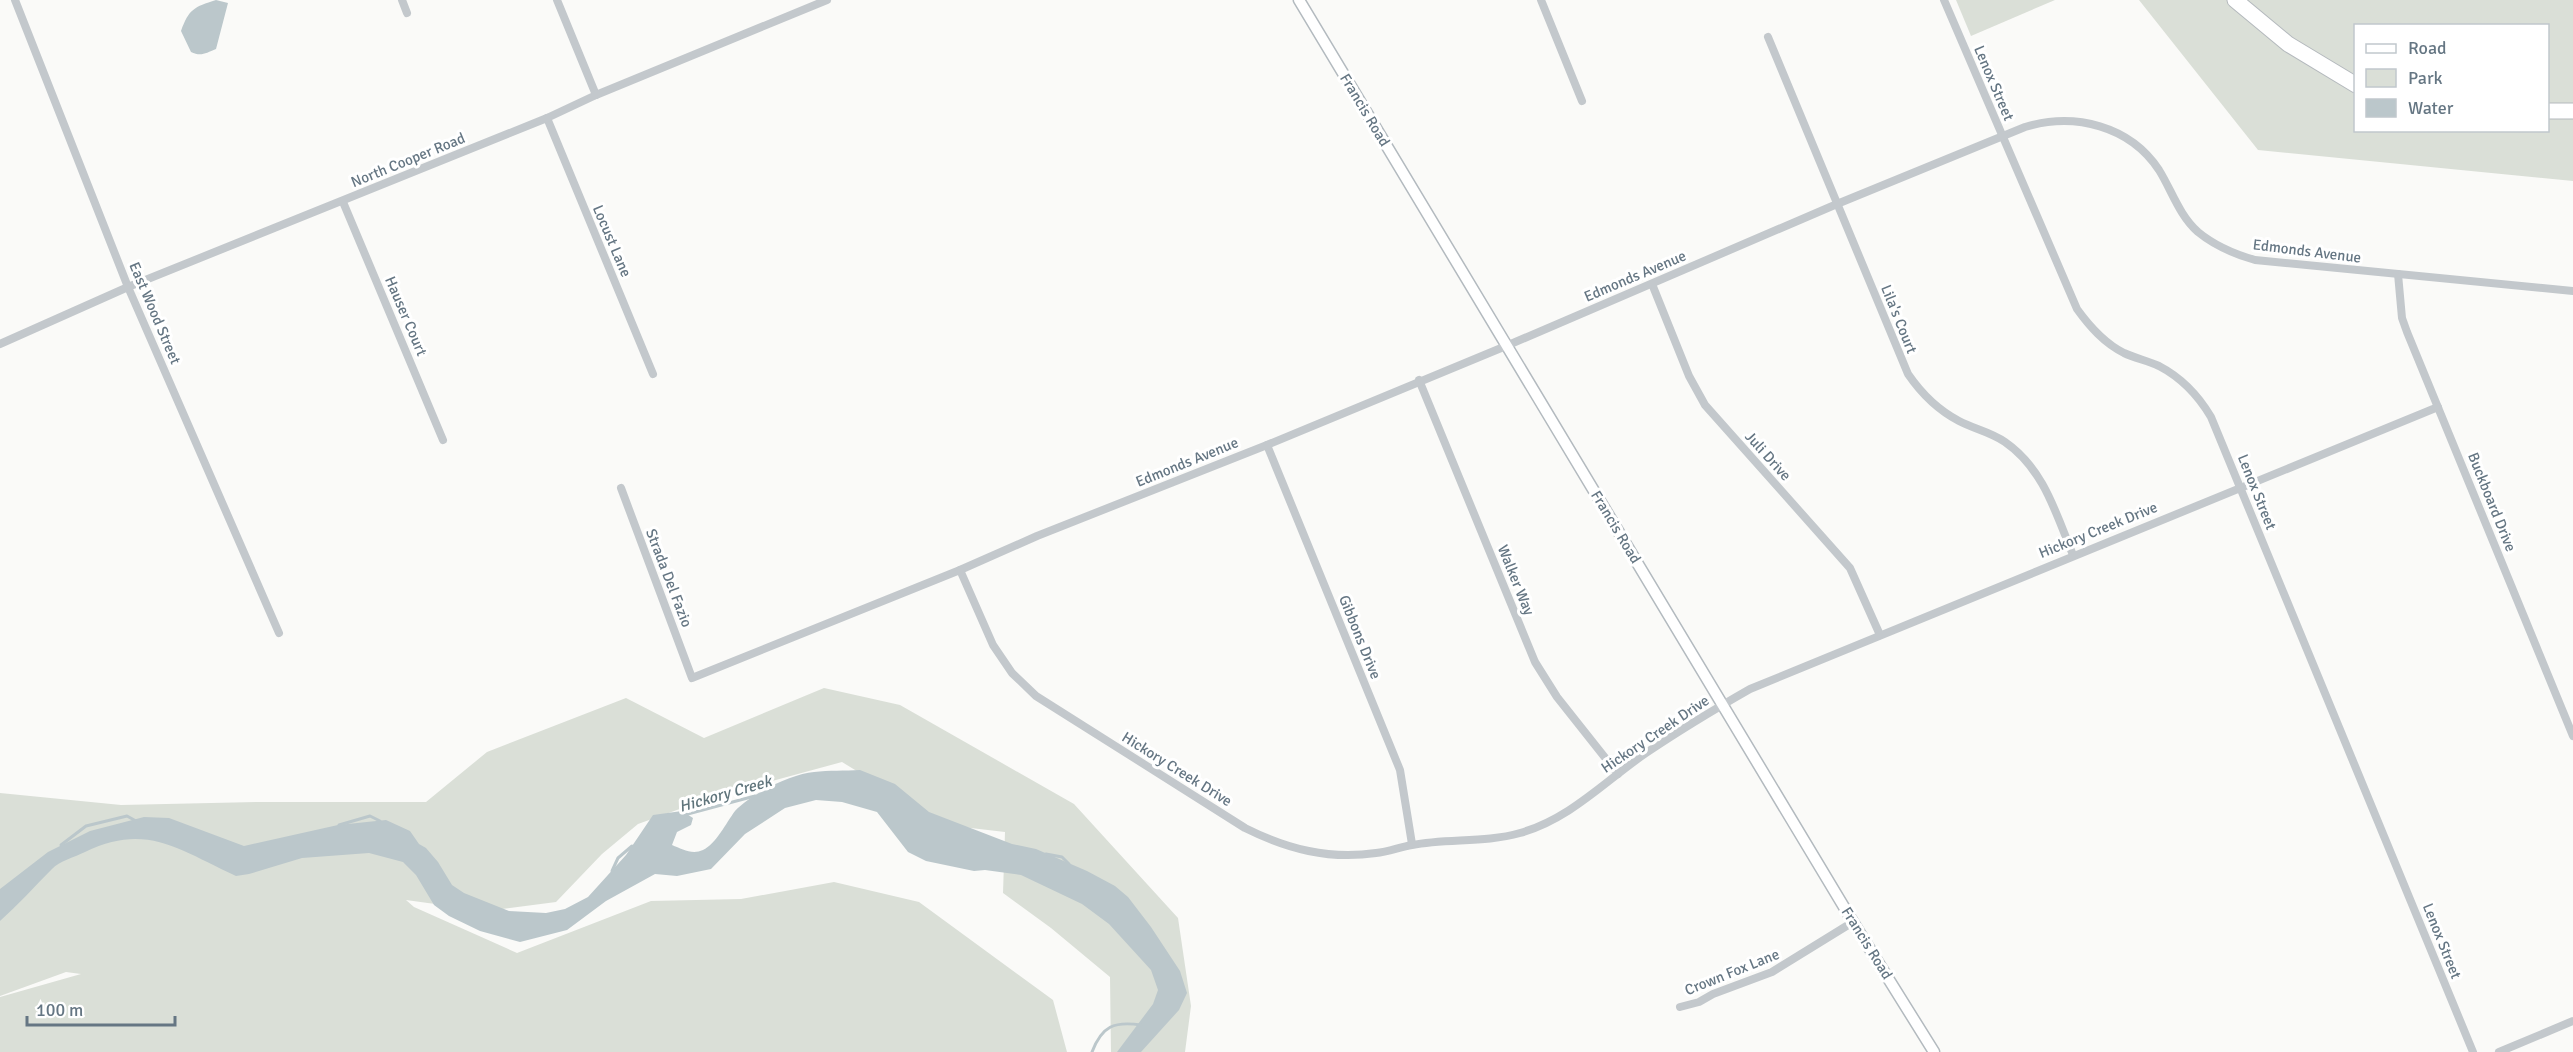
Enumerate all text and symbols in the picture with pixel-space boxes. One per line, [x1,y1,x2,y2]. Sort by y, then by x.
legend [2354,24,2549,132]
text: Road [2408,37,2447,59]
street label: Lenox Street [1970,43,2018,123]
text: Park [2408,67,2443,89]
street label: Francis Road [1336,70,1394,150]
text: Water [2408,97,2454,119]
street label: North Cooper Road [348,129,468,191]
street label: Locust Lane [589,202,635,280]
street label: Edmonds Avenue [2252,235,2362,267]
street label: Edmonds Avenue [1581,246,1689,306]
street label: East Wood Street [125,259,185,367]
street label: Hauser Court [381,273,431,359]
street label: Lila's Court [1877,282,1921,356]
street label: Juli Drive [1741,428,1795,484]
street label: Edmonds Avenue [1133,433,1241,491]
street label: Buckboard Drive [2464,450,2520,554]
street label: Lenox Street [2234,452,2280,532]
street label: Francis Road [1587,487,1645,567]
street label: Hickory Creek Drive [2036,498,2160,562]
street label: Strada Del Fazio [642,526,696,630]
street label: Walker Way [1494,542,1538,618]
street label: Gibbons Drive [1335,592,1385,682]
street label: Hickory Creek Drive [1598,691,1712,777]
street label: Hickory Creek Drive [1119,728,1235,810]
water label: Hickory Creek [677,771,776,817]
street label: Lenox Street [2419,901,2465,981]
street label: Francis Road [1838,903,1896,983]
street label: Crown Fox Lane [1682,945,1782,999]
scale bar [27,989,176,1027]
text: 100 m [36,999,83,1021]

